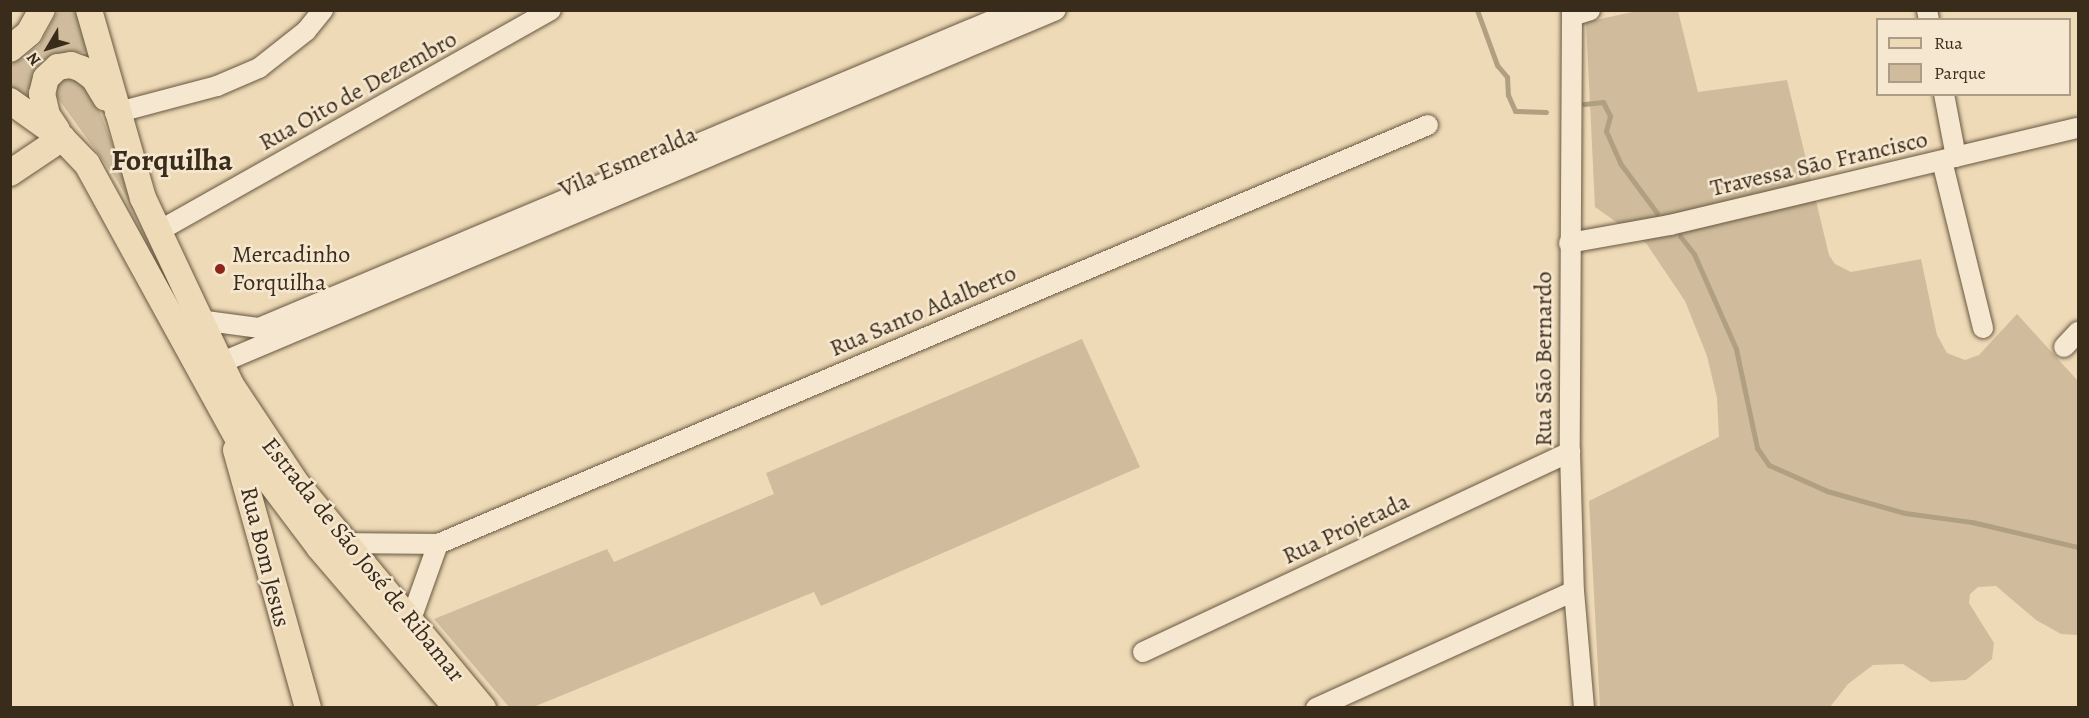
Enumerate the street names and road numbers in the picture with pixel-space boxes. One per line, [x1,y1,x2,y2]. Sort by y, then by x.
street label: Rua Oito de Dezembro [254,25,462,157]
street label: Vila Esmeralda [555,120,701,204]
street label: Travessa São Francisco [1708,125,1930,203]
street label: Rua Santo Adalberto [825,259,1021,363]
street label: Rua São Bernardo [1530,271,1558,447]
street label: Estrada de São José de Ribamar [255,432,471,688]
street label: Rua Bom Jesus [234,484,296,630]
street label: Rua Projetada [1278,487,1414,571]

